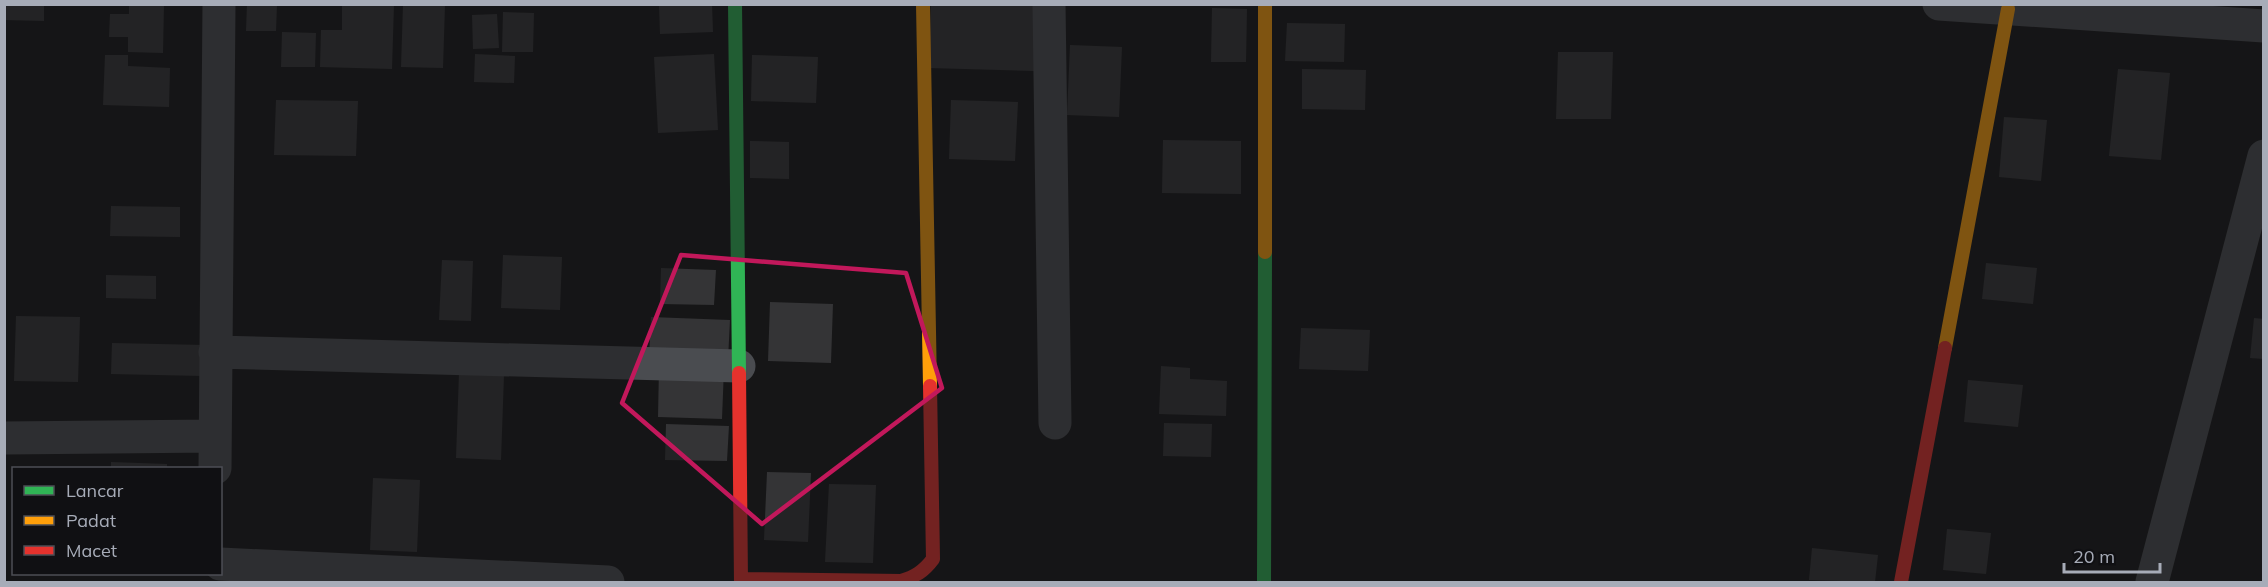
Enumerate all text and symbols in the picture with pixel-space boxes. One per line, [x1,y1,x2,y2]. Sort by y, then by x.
legend [12,467,222,575]
text: Lancar [66,479,124,502]
text: Padat [66,509,116,532]
scale bar [2064,536,2160,574]
text: Macet [66,539,117,562]
text: 20 m [2073,545,2115,568]

